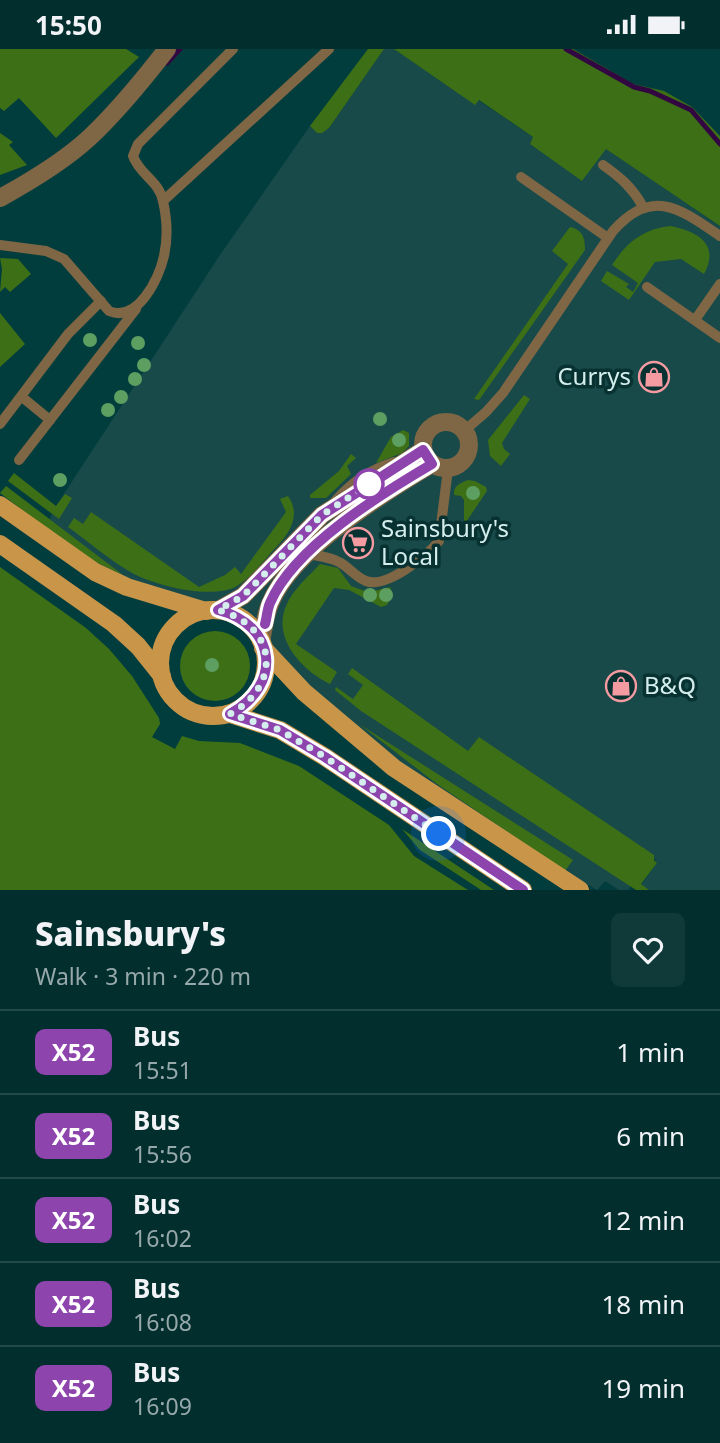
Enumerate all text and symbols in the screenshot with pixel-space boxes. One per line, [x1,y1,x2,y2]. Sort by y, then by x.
text: 15:50 [35,7,102,43]
place label: Currys [557,359,631,392]
shop icon: Currys [637,360,671,394]
unlabelled marker [354,469,384,499]
place label: Sainsbury's Local [381,511,509,572]
supermarket icon: Sainsbury's Local [341,526,375,560]
place label: B&Q [644,668,696,701]
shop icon: B&Q [604,669,638,703]
your location [421,816,456,851]
text: Sainsbury's [35,911,226,956]
button: heart [611,913,685,987]
text: Walk · 3 min · 220 m [35,960,251,992]
text: Bus [133,1018,180,1054]
text: 1 min [616,1034,685,1070]
text: X52 [52,1035,95,1068]
text: 15:51 [133,1054,192,1086]
text: Bus [133,1102,180,1138]
text: 6 min [616,1118,685,1154]
text: X52 [52,1119,95,1152]
text: 15:56 [133,1138,192,1170]
text: Bus [133,1186,180,1222]
text: 12 min [601,1202,685,1238]
text: X52 [52,1203,95,1236]
text: 16:02 [133,1222,192,1254]
text: Bus [133,1270,180,1306]
text: 18 min [601,1286,685,1322]
text: X52 [52,1287,95,1320]
text: 16:08 [133,1306,192,1338]
text: Bus [133,1354,180,1390]
text: 19 min [601,1370,685,1406]
text: X52 [52,1371,95,1404]
text: 16:09 [133,1390,192,1422]

